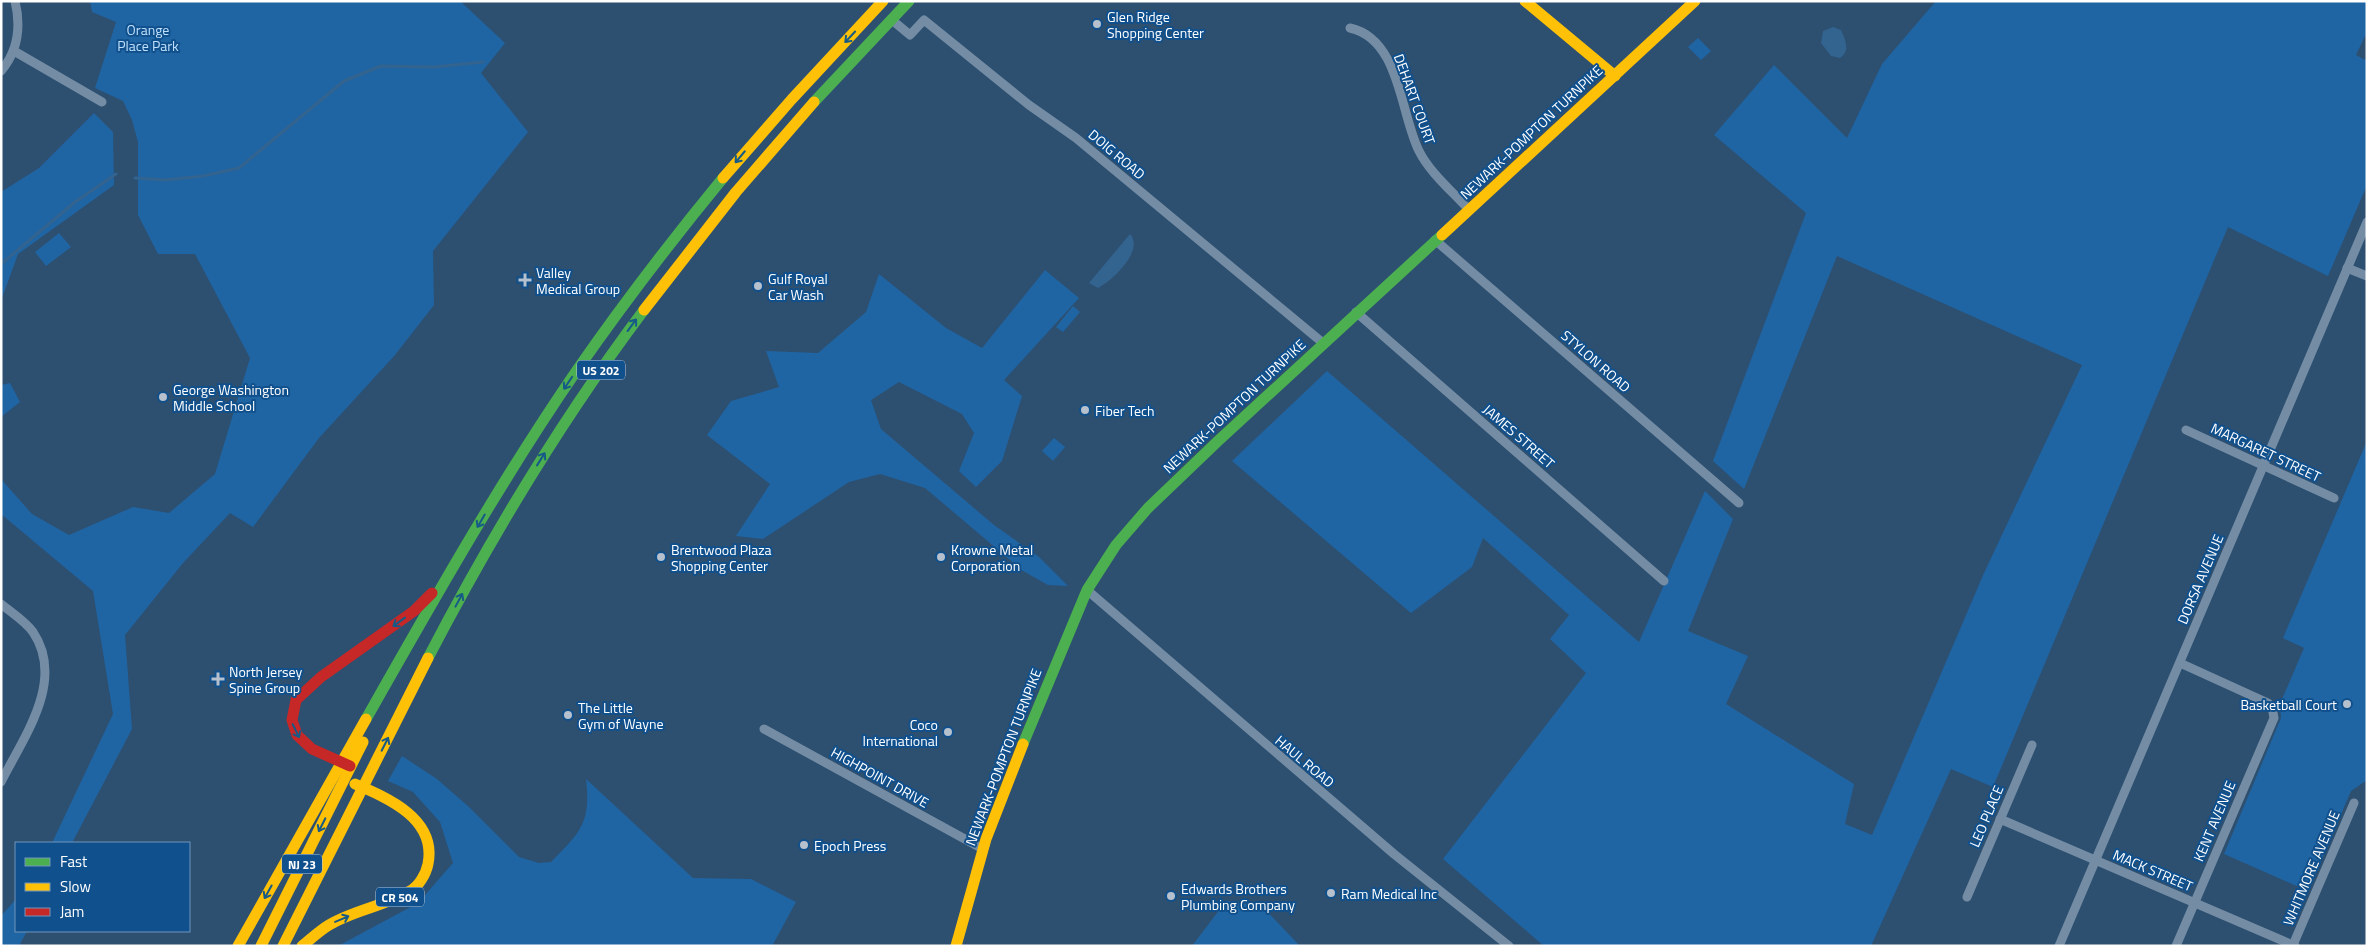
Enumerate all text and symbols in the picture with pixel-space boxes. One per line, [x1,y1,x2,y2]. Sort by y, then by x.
place label: Glen Ridge Shopping Center [1107,6,1204,43]
marker: Glen Ridge Shopping Center [1091,18,1103,30]
park label: Orange Place Park [117,19,179,56]
one-way arrow [844,30,856,43]
street label: DEHART COURT [1389,51,1441,148]
street label: NEWARK-POMPTON TURNPIKE [1455,60,1607,204]
street label: DOIG ROAD [1084,124,1150,184]
one-way arrow [735,150,746,163]
place label: Valley Medical Group [536,262,620,299]
place label: Gulf Royal Car Wash [768,268,828,305]
marker: Valley Medical Group [518,273,532,287]
marker: Gulf Royal Car Wash [752,280,764,292]
one-way arrow [627,319,638,332]
street label: STYLON ROAD [1557,325,1635,397]
street label: NEWARK-POMPTON TURNPIKE [1158,334,1310,478]
road number: US 202 [577,360,625,380]
one-way arrow [563,376,573,390]
place label: George Washington Middle School [173,379,289,416]
marker: George Washington Middle School [157,391,169,403]
street label: JAMES STREET [1479,399,1560,474]
place label: Fiber Tech [1095,400,1155,421]
marker: Fiber Tech [1079,404,1091,416]
street label: MARGARET STREET [2208,417,2325,487]
one-way arrow [537,453,547,467]
one-way arrow [476,514,486,528]
street label: DORSA AVENUE [2172,531,2228,627]
place label: Brentwood Plaza Shopping Center [671,539,772,576]
place label: Krowne Metal Corporation [951,539,1033,576]
marker: Brentwood Plaza Shopping Center [655,551,667,563]
marker: Krowne Metal Corporation [935,551,947,563]
one-way arrow [454,592,464,607]
one-way arrow [392,617,406,627]
place label: North Jersey Spine Group [229,661,302,698]
street label: NEWARK-POMPTON TURNPIKE [959,665,1047,849]
marker: North Jersey Spine Group [211,672,225,686]
place label: Basketball Court [2240,694,2337,715]
place label: The Little Gym of Wayne [578,697,664,734]
marker: Basketball Court [2341,698,2353,710]
marker: The Little Gym of Wayne [562,709,574,721]
place label: Coco International [863,714,938,751]
one-way arrow [292,723,301,738]
marker: Coco International [942,726,954,738]
street label: HAUL ROAD [1271,730,1339,792]
one-way arrow [381,737,390,752]
street label: HIGHPOINT DRIVE [827,741,933,813]
street label: KENT AVENUE [2188,777,2241,865]
street label: LEO PLACE [1964,782,2009,850]
street label: WHITMORE AVENUE [2277,807,2345,929]
one-way arrow [316,818,326,833]
place label: Epoch Press [814,835,886,856]
marker: Epoch Press [798,839,810,851]
legend [15,842,190,932]
street label: MACK STREET [2110,844,2197,897]
text: Fast [60,850,88,873]
road number: NJ 23 [282,854,322,874]
text: Slow [60,875,91,898]
place label: Edwards Brothers Plumbing Company [1181,878,1295,915]
place label: Ram Medical Inc [1341,883,1437,904]
one-way arrow [262,885,272,899]
marker: Ram Medical Inc [1325,887,1337,899]
road number: CR 504 [376,888,424,906]
marker: Edwards Brothers Plumbing Company [1165,890,1177,902]
text: Jam [60,900,84,923]
one-way arrow [334,914,349,923]

